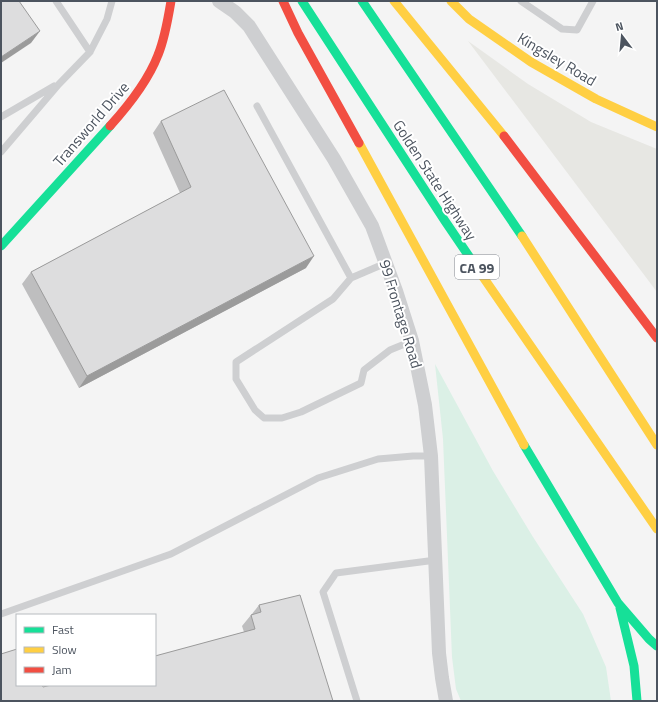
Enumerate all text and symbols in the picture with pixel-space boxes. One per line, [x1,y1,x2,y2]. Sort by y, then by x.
north arrow [602,16,642,56]
text: N [613,18,625,35]
street label: Kingsley Road [513,26,601,92]
street label: Transworld Drive [47,76,135,172]
street label: Golden State Highway [387,115,483,245]
road number: CA 99 [455,255,499,279]
street label: 99 Frontage Road [374,257,428,371]
legend [16,614,156,686]
text: Fast [52,620,75,639]
text: Slow [52,640,77,659]
text: Jam [52,660,72,679]

